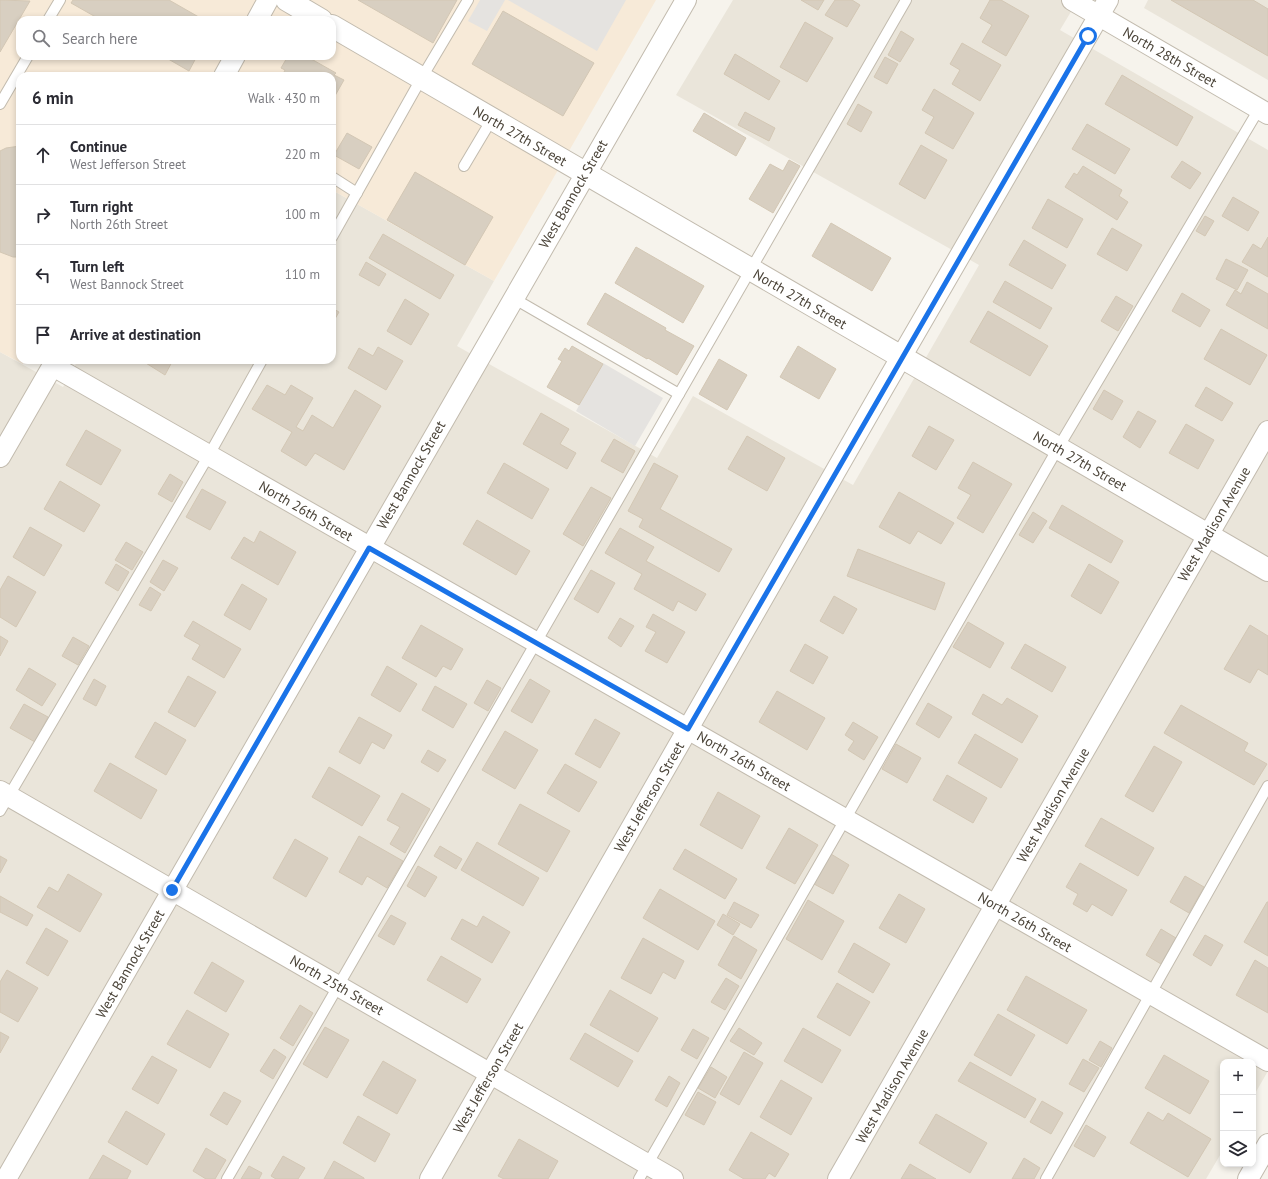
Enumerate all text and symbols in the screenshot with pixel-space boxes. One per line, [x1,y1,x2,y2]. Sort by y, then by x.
search box [16,16,336,60]
street label: North 28th Street [1120,23,1220,91]
icon: search [30,27,52,49]
route start [1079,27,1097,45]
text: Search here [62,29,138,48]
text: 6 min [32,87,73,109]
text: Walk · 430 m [248,90,320,107]
street label: North 27th Street [470,102,570,170]
street label: West Bannock Street [535,136,612,252]
text: Continue [70,137,127,156]
icon: ahead [32,144,54,166]
text: 220 m [285,146,320,163]
text: West Jefferson Street [70,156,186,173]
text: Turn right [70,197,133,216]
icon: right [32,204,54,226]
text: 100 m [285,206,320,223]
text: North 26th Street [70,216,168,233]
text: Turn left [70,257,124,276]
icon: left [32,264,54,286]
street label: North 27th Street [750,265,850,333]
text: 110 m [285,266,320,283]
text: West Bannock Street [70,276,184,293]
icon: arrive [32,324,54,346]
text: Arrive at destination [70,325,201,344]
street label: West Bannock Street [373,417,450,533]
street label: North 27th Street [1030,427,1130,495]
street label: West Madison Avenue [1174,463,1254,585]
street label: North 26th Street [256,477,356,545]
street label: North 26th Street [694,727,794,795]
street label: West Jefferson Street [610,738,688,856]
street label: West Madison Avenue [1013,744,1093,866]
route end [163,881,181,899]
street label: North 26th Street [975,888,1075,956]
street label: West Bannock Street [92,906,169,1022]
street label: North 25th Street [287,951,387,1019]
street label: West Jefferson Street [449,1019,527,1137]
street label: West Madison Avenue [852,1025,932,1147]
map controls [1220,1059,1256,1167]
button: + [1220,1059,1256,1095]
button: − [1220,1095,1256,1131]
button: layers [1220,1131,1256,1167]

